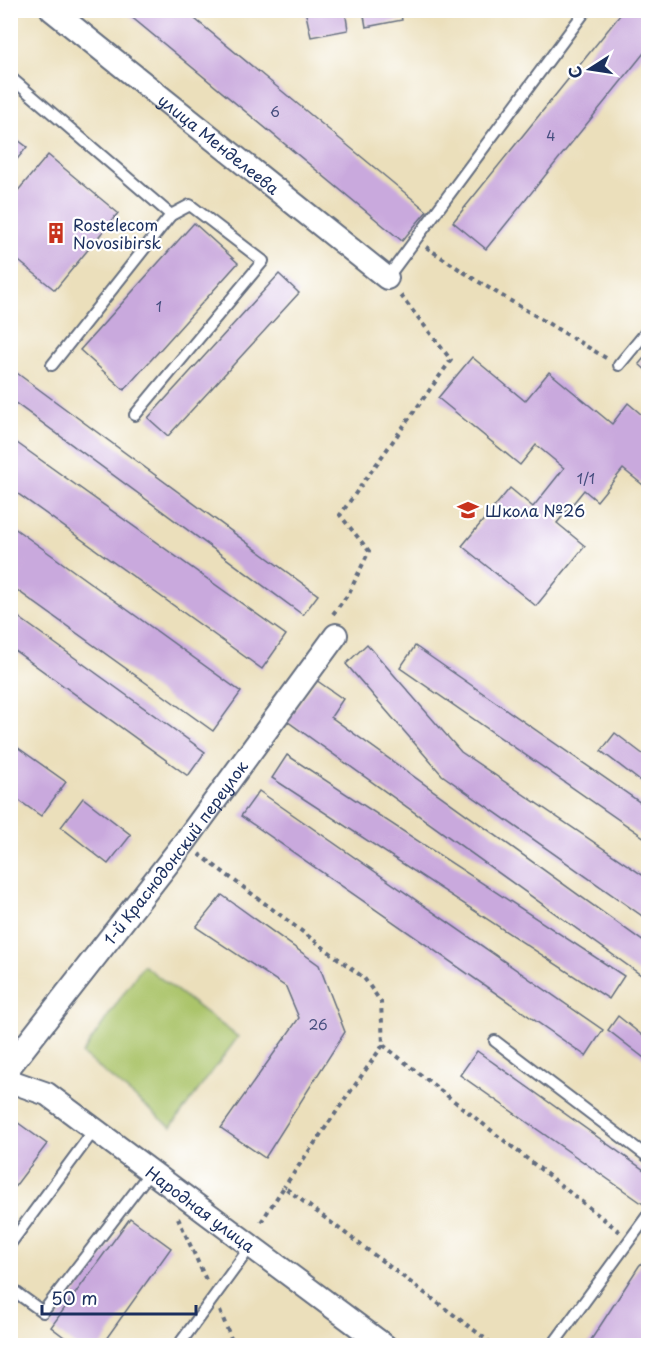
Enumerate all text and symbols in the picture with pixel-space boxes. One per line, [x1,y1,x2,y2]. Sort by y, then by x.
north arrow [560,39,620,99]
text: С [561,64,587,81]
street label: улица Менделеева [153,88,285,200]
house number: 6 [270,101,280,122]
house number: 4 [546,125,556,146]
place label: Rostelecom Novosibirsk [73,212,161,254]
building icon: Rostelecom Novosibirsk [44,221,68,245]
house number: 1 [156,296,162,317]
house number: 1/1 [577,468,595,489]
school or university icon: Школа №26 [456,498,480,522]
place label: Школа №26 [485,498,585,522]
street label: 1-й Краснодонский переулок [97,755,253,950]
house number: 26 [308,1014,328,1035]
street label: Народная улица [141,1160,260,1257]
scale bar [42,1278,196,1316]
text: 50 m [51,1284,98,1311]

